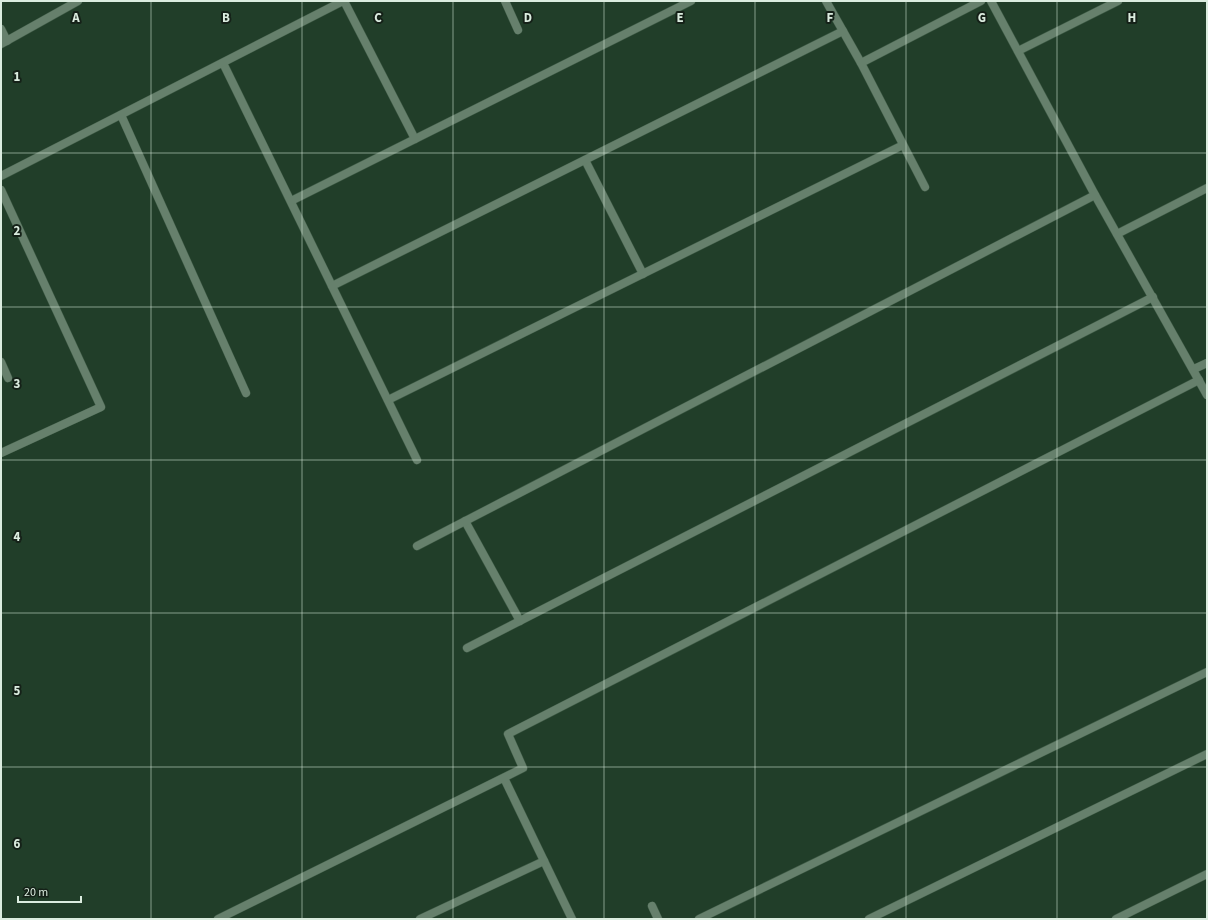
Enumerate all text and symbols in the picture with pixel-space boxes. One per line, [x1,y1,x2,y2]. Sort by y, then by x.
text: A [71,9,80,27]
text: B [222,9,230,27]
text: C [374,9,382,27]
text: D [524,9,532,27]
text: E [676,9,684,27]
text: F [827,9,834,27]
text: G [978,9,986,27]
text: H [1128,9,1136,27]
text: 1 [14,68,21,86]
text: 2 [14,222,21,240]
text: 3 [14,375,21,393]
text: 4 [14,528,21,546]
text: 5 [14,682,21,700]
text: 6 [14,835,21,853]
scale bar [18,878,81,904]
text: 20 m [24,884,48,901]

